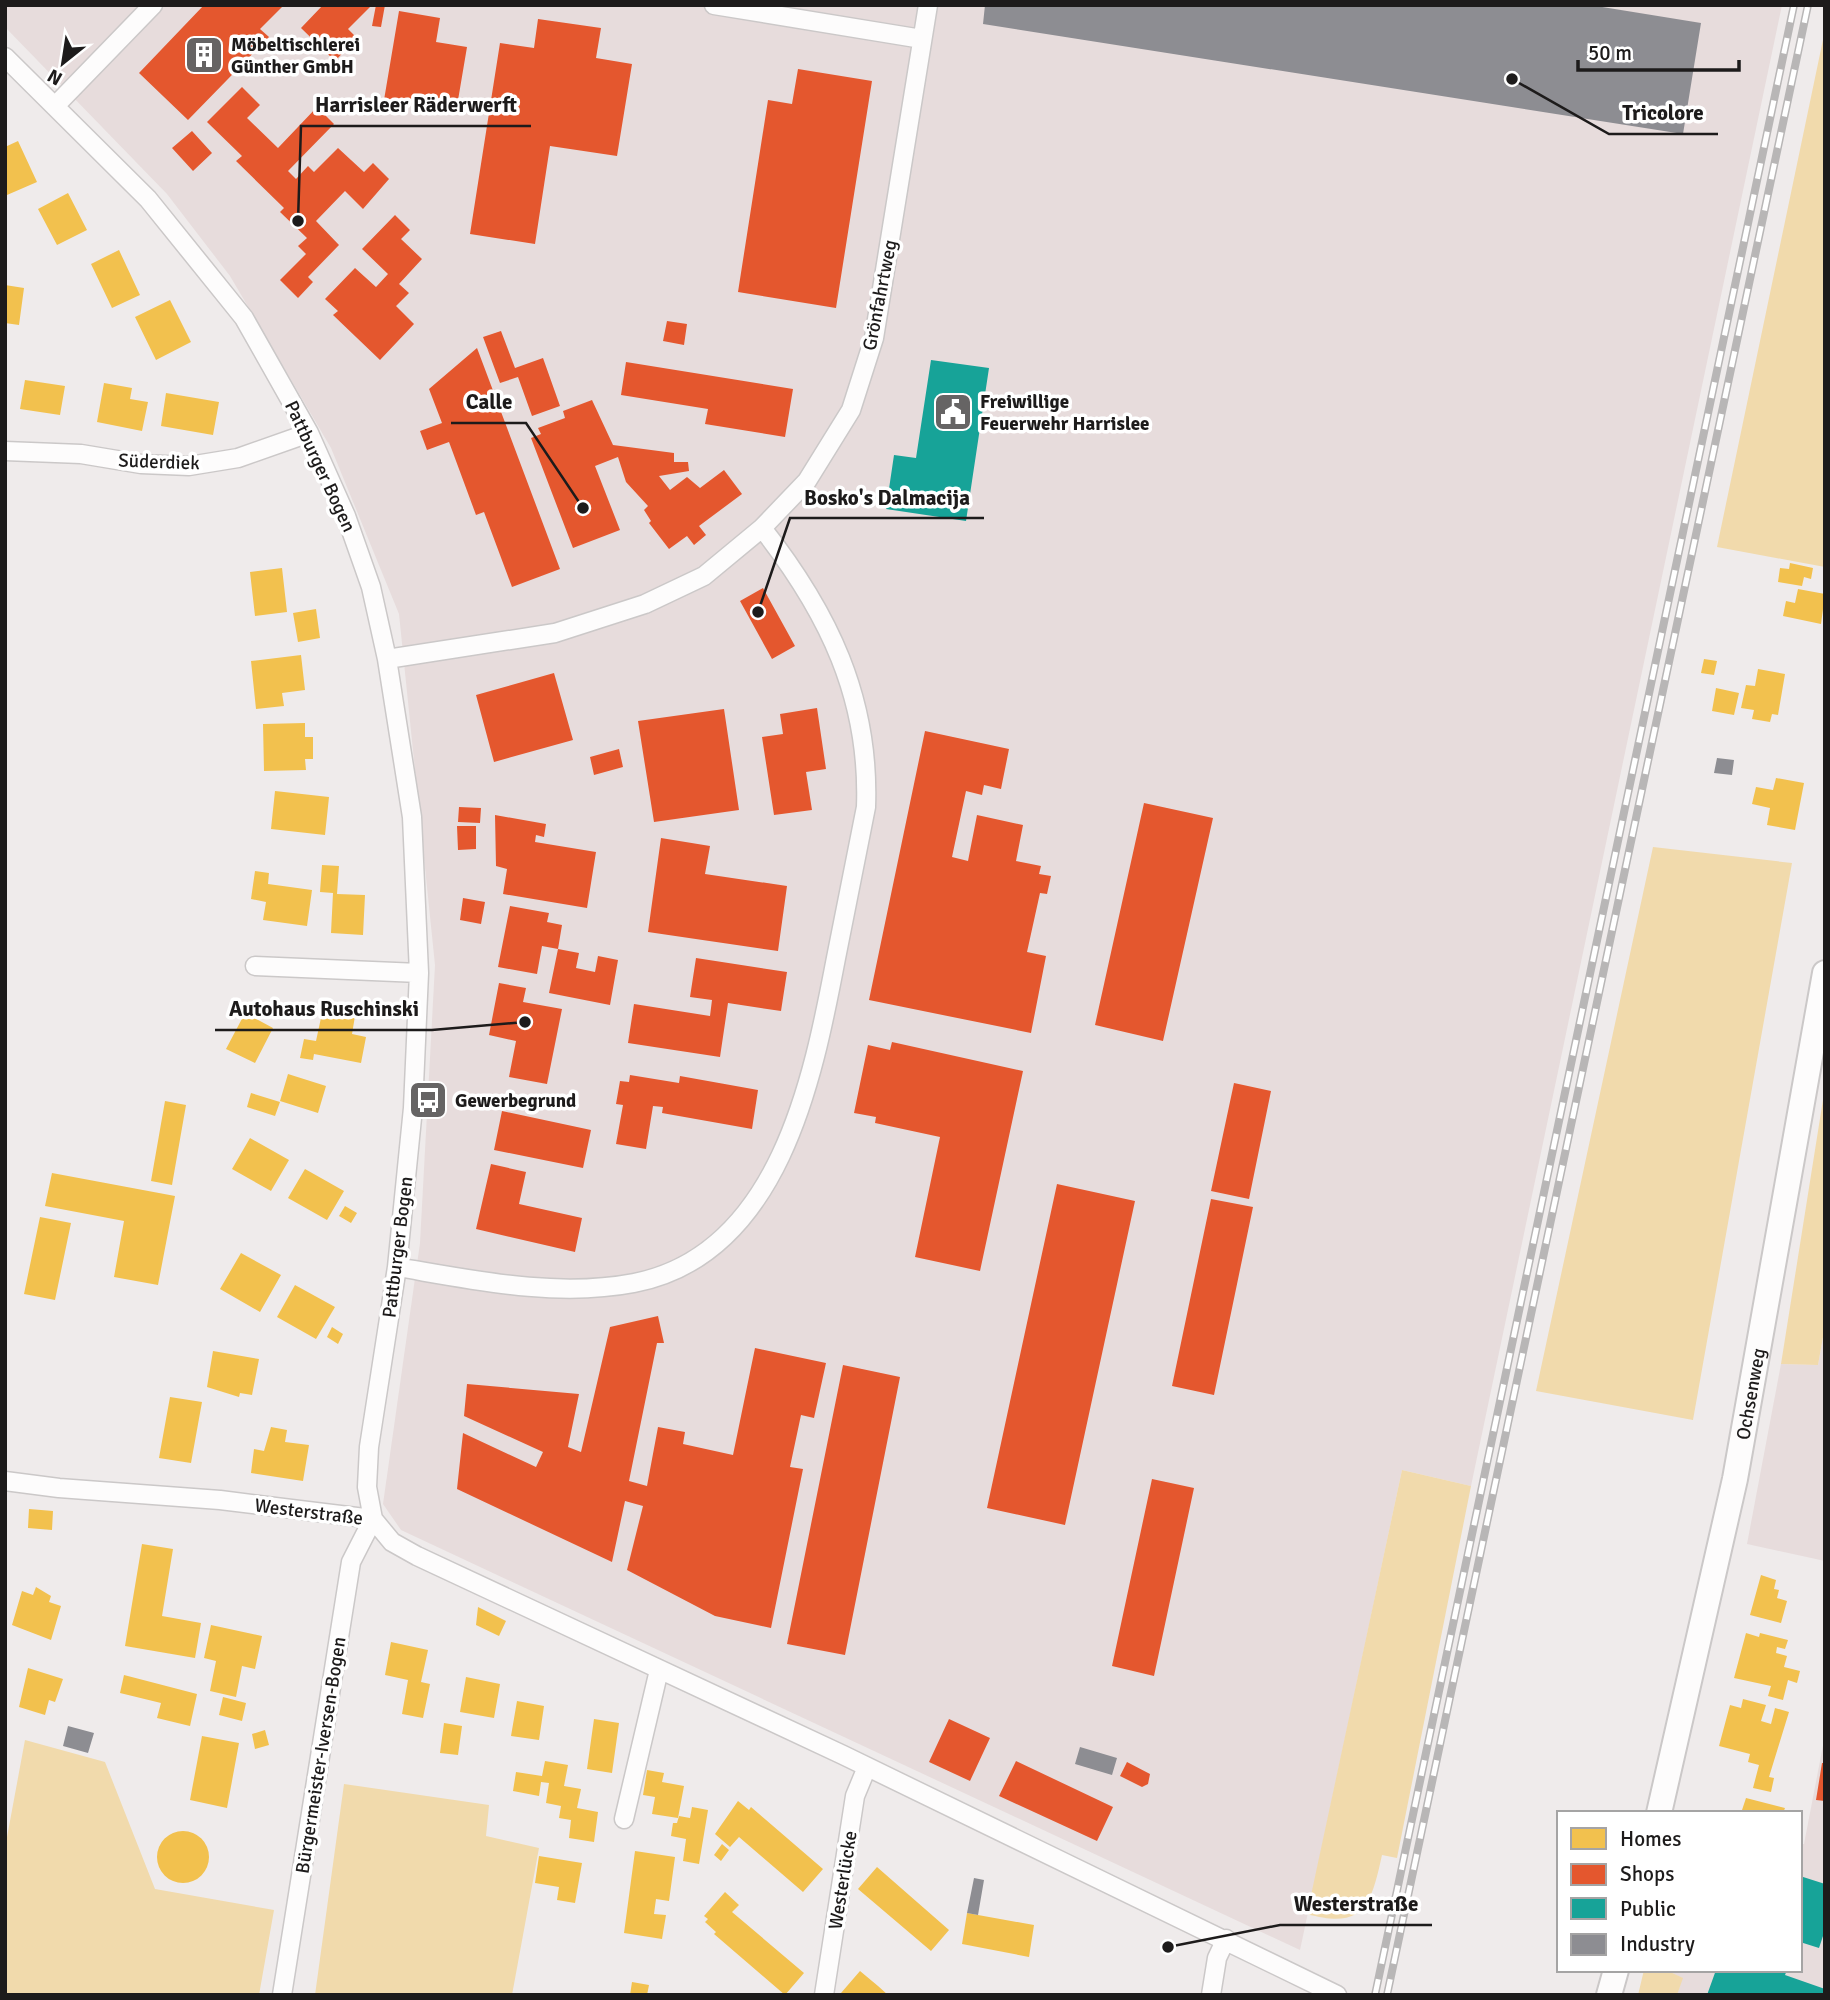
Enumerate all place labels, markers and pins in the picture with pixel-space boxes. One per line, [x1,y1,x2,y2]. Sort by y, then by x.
place label: Möbeltischlerei Günther GmbH [231,33,360,79]
building icon: Möbeltischlerei Günther GmbH [183,34,225,76]
callout: Harrisleer Räderwerft [301,84,531,126]
callout: Tricolore [1609,92,1718,134]
callout: Calle [451,381,526,423]
place label: Freiwillige Feuerwehr Harrislee [980,390,1150,436]
public building icon: Freiwillige Feuerwehr Harrislee [932,391,974,433]
callout: Bosko's Dalmacija [790,476,984,518]
callout: Autohaus Ruschinski [215,988,432,1030]
bus stop icon: Gewerbegrund [407,1079,449,1121]
place label: Gewerbegrund [455,1089,576,1113]
callout: Westerstraße [1280,1883,1432,1925]

